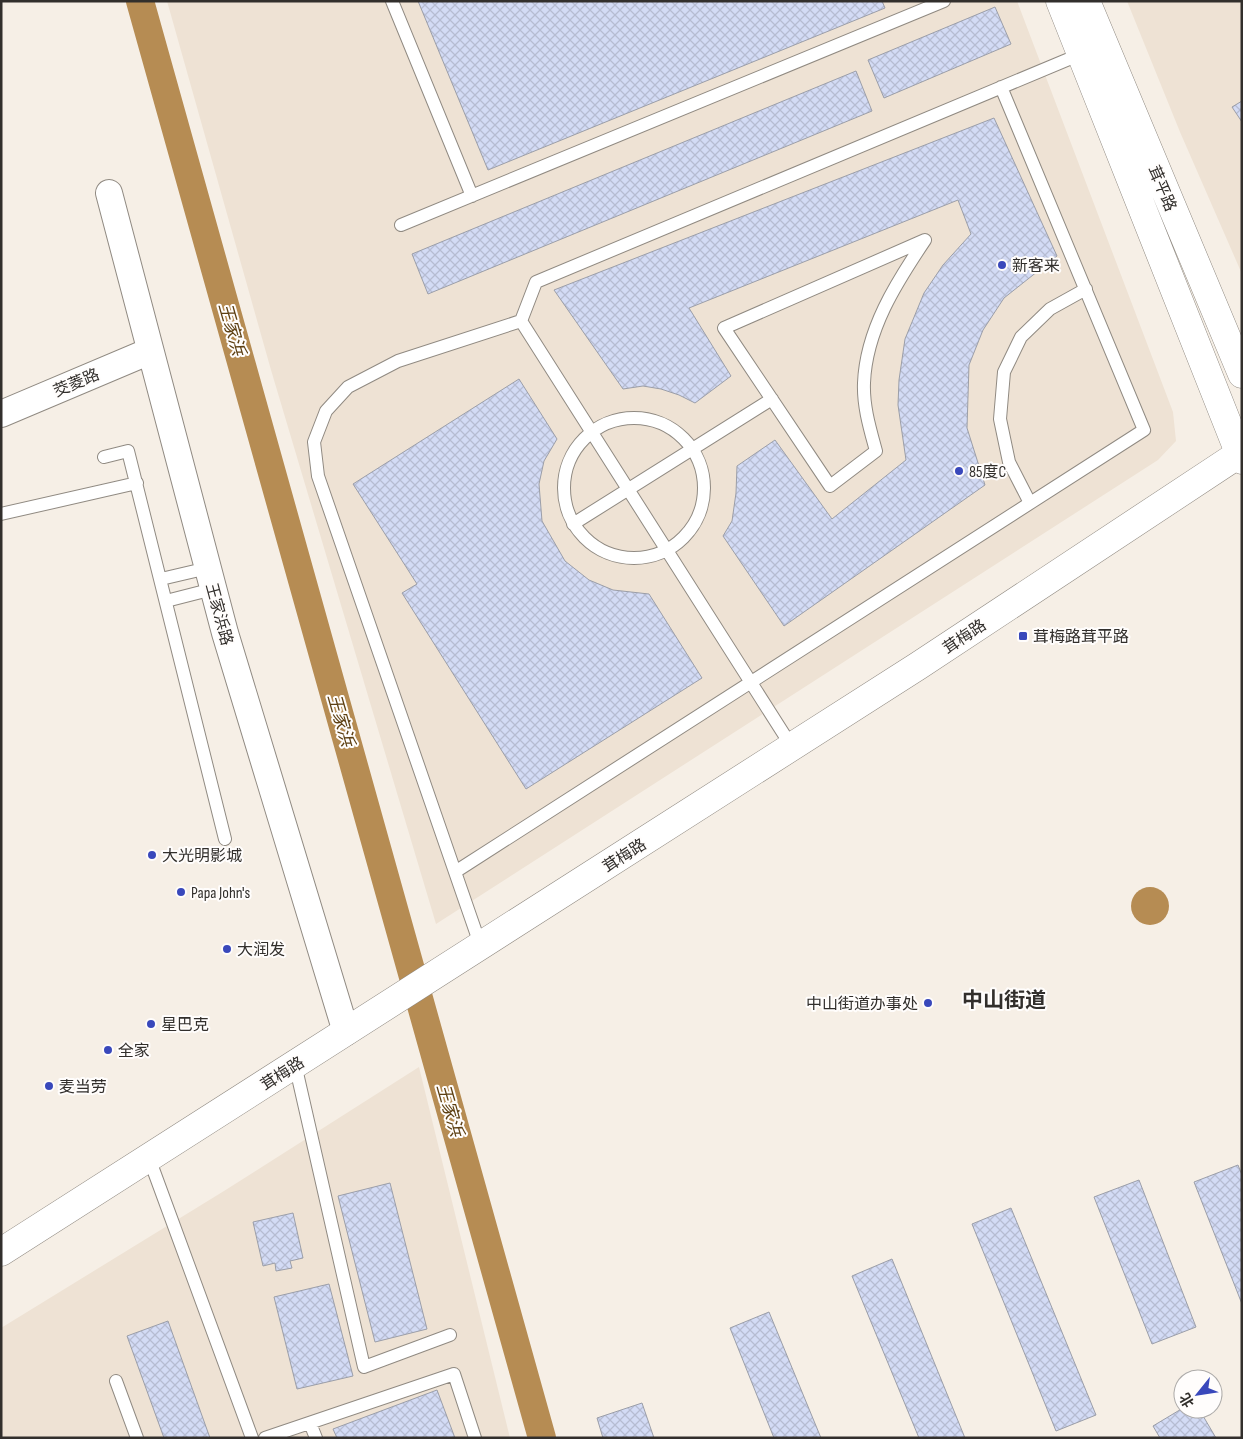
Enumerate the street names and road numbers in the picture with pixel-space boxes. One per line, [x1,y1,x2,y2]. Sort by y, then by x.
street label: 茸平路 [1143,163,1180,214]
street label: 茭菱路 [51,365,102,402]
street label: 王家浜路 [201,581,236,648]
street label: 茸梅路 [940,616,990,659]
street label: 茸梅路 [600,835,650,877]
street label: 茸梅路 [258,1053,308,1095]

